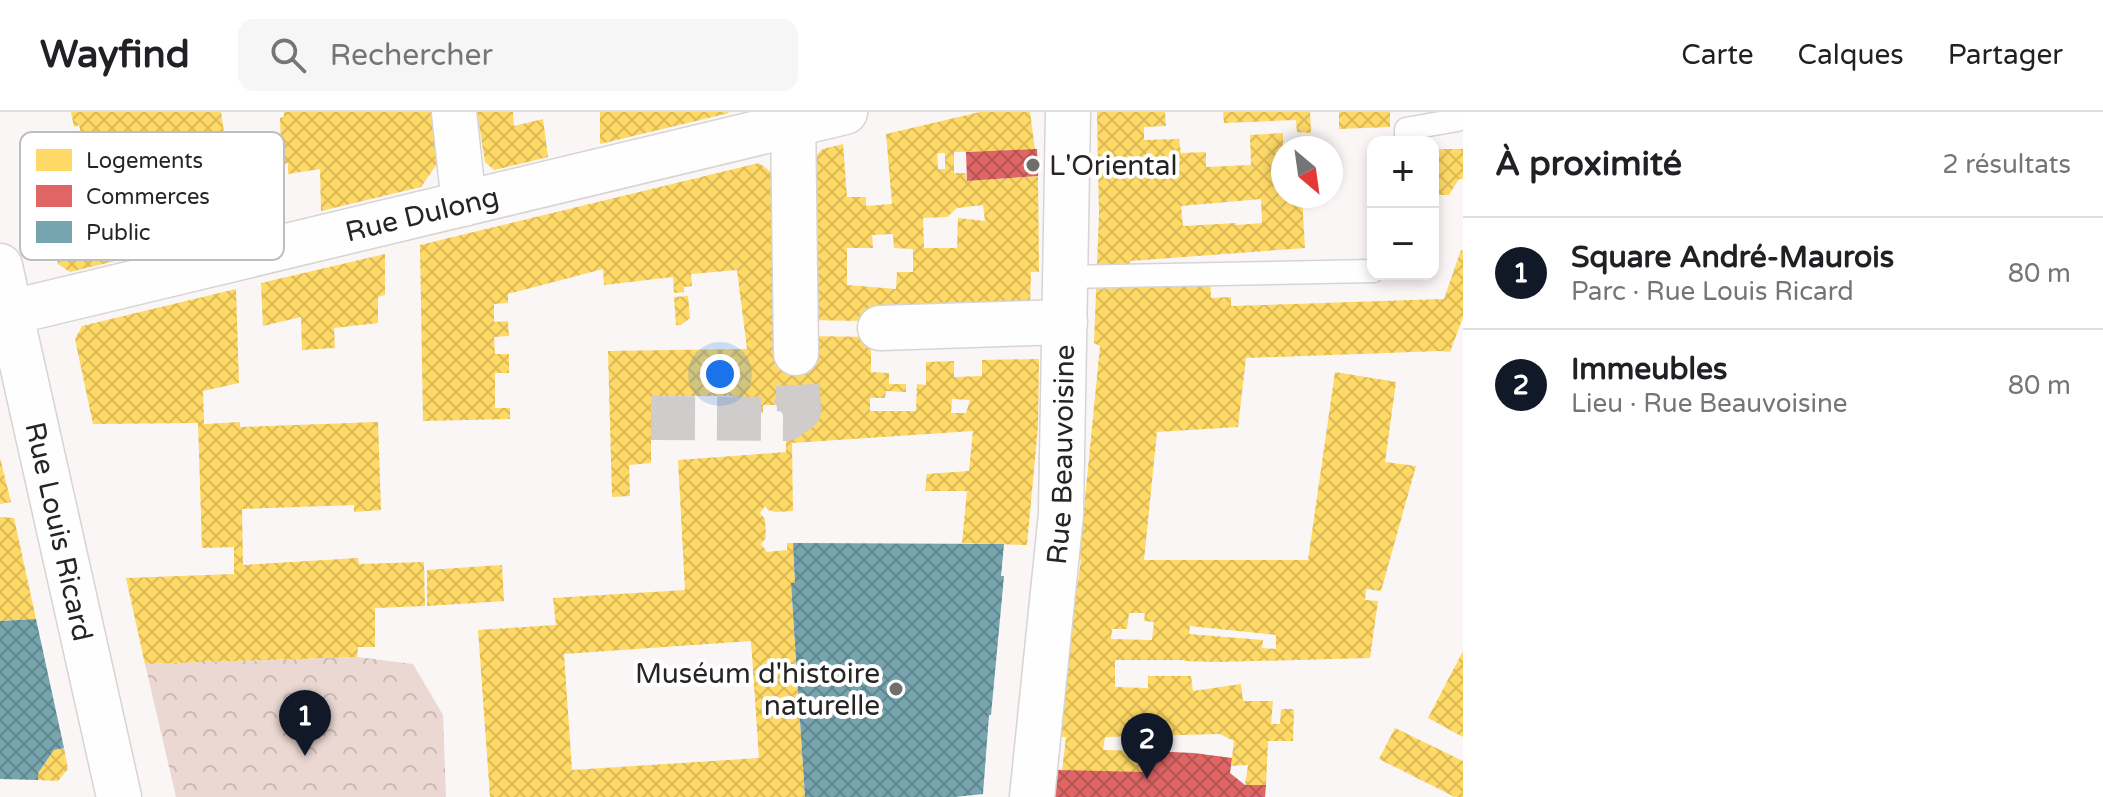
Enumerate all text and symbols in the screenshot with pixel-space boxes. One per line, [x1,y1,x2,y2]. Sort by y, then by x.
search box [238,19,798,91]
text: Wayfind [40,32,190,78]
icon: search [266,33,310,77]
text: Rechercher [330,37,493,74]
text: Carte [1681,38,1754,72]
text: Calques [1798,38,1904,72]
text: Partager [1948,38,2063,72]
legend [20,132,284,260]
north arrow [1271,136,1343,208]
map controls [1367,136,1439,280]
button: + [1367,136,1439,208]
text: À proximité [1495,144,1682,185]
text: Logements [86,148,203,174]
place label: L'Oriental [1049,149,1178,183]
text: 2 résultats [1942,149,2071,180]
marker: L'Oriental [1024,156,1042,174]
street label: Rue Dulong [342,180,502,249]
text: Commerces [86,184,210,210]
button: − [1367,208,1439,280]
text: Public [86,220,151,246]
text: Square André-Maurois [1571,239,1894,276]
text: 1 [1513,258,1529,289]
text: 80 m [2008,258,2071,289]
text: Parc · Rue Louis Ricard [1571,276,1854,307]
street label: Rue Beauvoisine [1040,344,1082,566]
text: Immeubles [1571,351,1727,388]
your location [700,354,740,394]
text: 2 [1513,370,1529,401]
text: 80 m [2008,370,2071,401]
text: Lieu · Rue Beauvoisine [1571,388,1847,419]
street label: Rue Louis Ricard [17,419,100,644]
place label: Muséum d'histoire naturelle [635,657,880,723]
marker: Muséum d'histoire naturelle [887,680,905,698]
pin: 1 [279,690,331,756]
pin: 2 [1121,713,1173,779]

